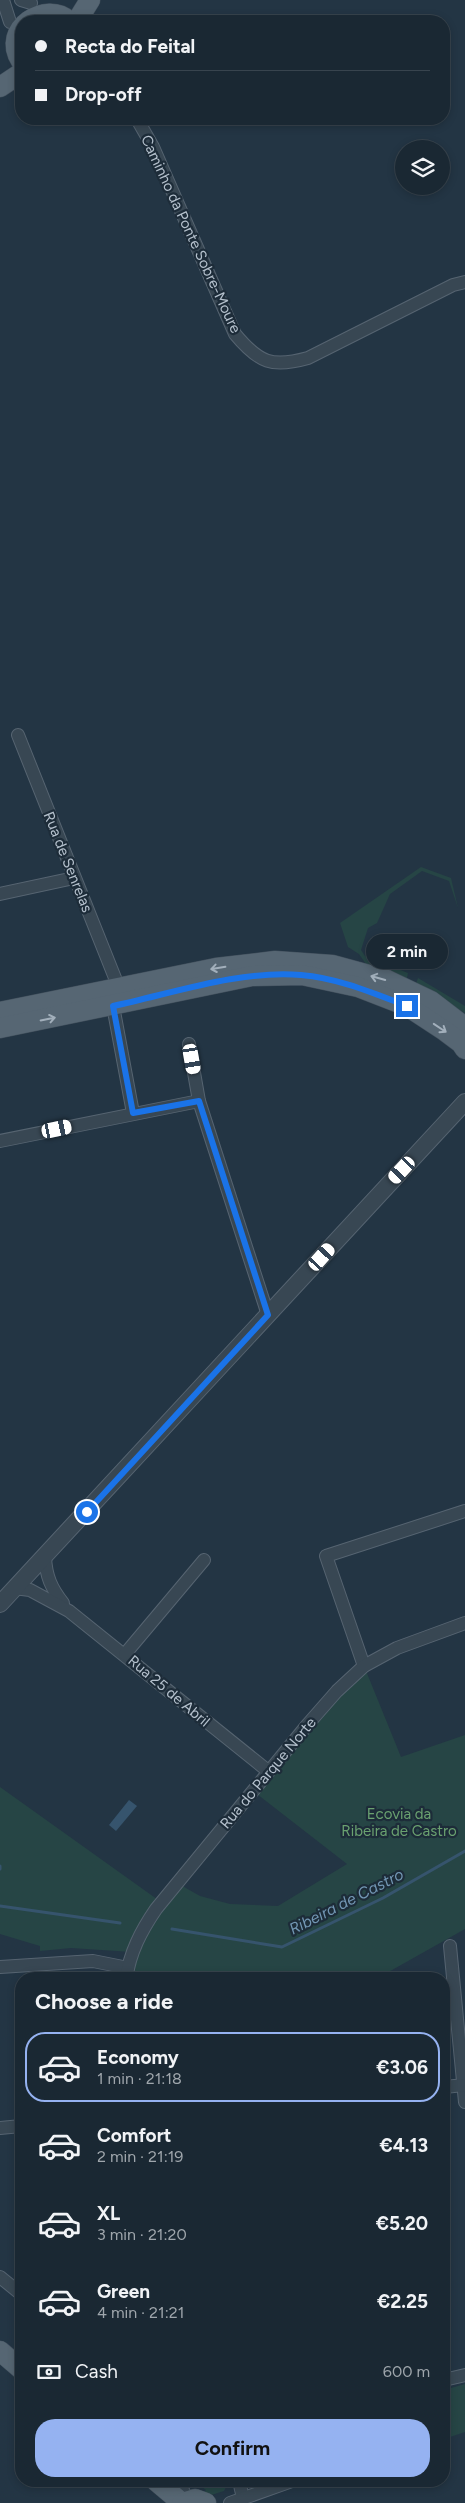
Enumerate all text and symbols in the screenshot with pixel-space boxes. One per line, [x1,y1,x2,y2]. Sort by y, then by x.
text: Recta do Feital [65,35,195,58]
text: Drop-off [65,83,142,106]
street label: Caminho da Ponte Sobre-Moure [137,132,245,336]
map controls [395,140,450,195]
button: layers [395,140,450,195]
street label: Rua de Senrelas [40,809,96,915]
callout: 2 min [366,934,448,968]
text: 2 min [387,942,427,961]
one-way arrow [210,963,226,973]
one-way arrow [370,972,386,982]
route end [396,995,418,1017]
one-way arrow [39,1014,55,1023]
one-way arrow [432,1023,446,1033]
car [182,1043,201,1075]
car [40,1119,73,1139]
car [386,1154,417,1186]
car [306,1241,337,1273]
route start [76,1501,98,1523]
street label: Rua 25 de Abril [124,1652,214,1730]
street label: Rua do Parque Norte [216,1714,320,1832]
park label: Ecovia da Ribeira de Castro [341,1805,457,1840]
water label: Ribeira de Castro [286,1864,407,1938]
text: Choose a ride [35,1988,173,2015]
icon: car [37,2045,82,2090]
text: Economy [97,2046,179,2069]
text: €3.06 [376,2056,428,2079]
text: 1 min · 21:18 [97,2069,182,2088]
icon: car [37,2123,82,2168]
text: Comfort [97,2124,172,2147]
text: €4.13 [379,2134,428,2157]
text: 2 min · 21:19 [97,2147,183,2166]
icon: car [37,2201,82,2246]
text: XL [97,2202,120,2225]
text: €5.20 [376,2212,428,2235]
text: 3 min · 21:20 [97,2225,187,2244]
icon: car [37,2279,82,2324]
text: Green [97,2280,150,2303]
text: €2.25 [377,2290,428,2313]
text: 4 min · 21:21 [97,2303,184,2322]
icon: cash [35,2358,63,2386]
text: Cash [75,2360,118,2383]
text: 600 m [383,2362,430,2381]
button: Confirm [35,2419,430,2477]

